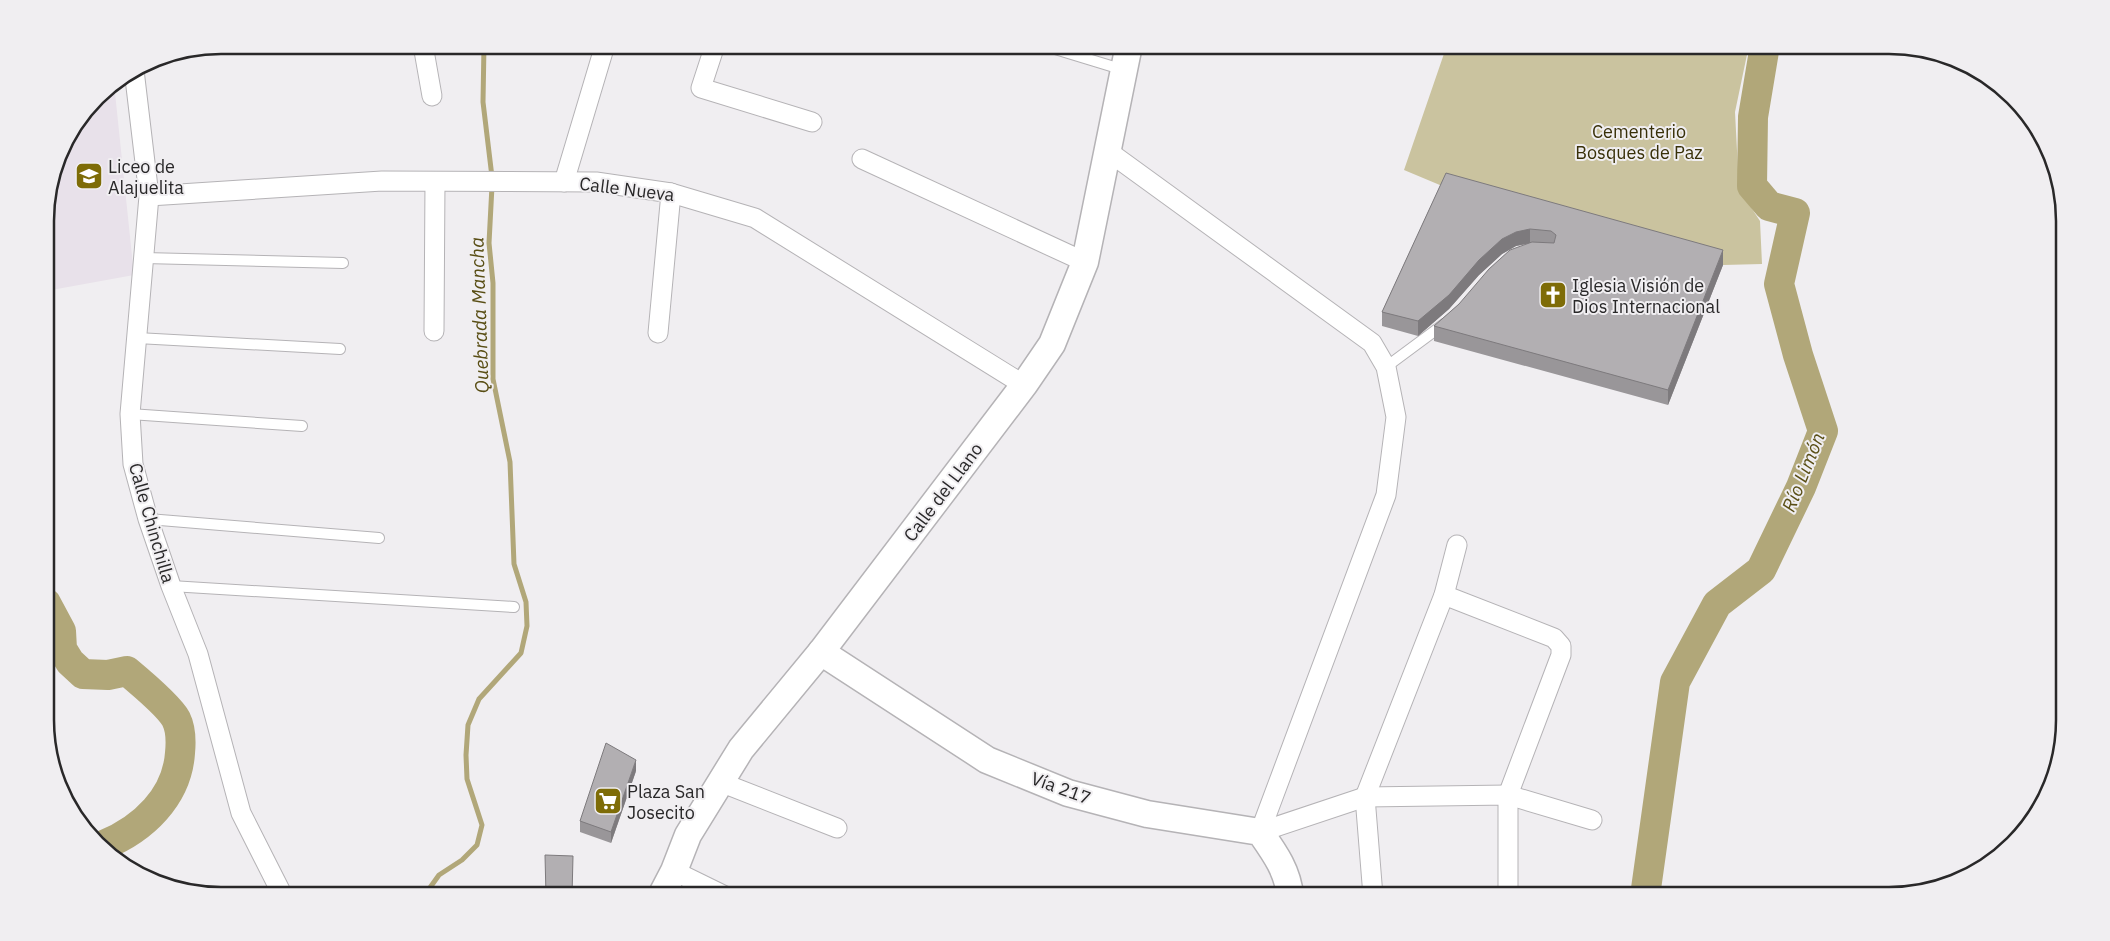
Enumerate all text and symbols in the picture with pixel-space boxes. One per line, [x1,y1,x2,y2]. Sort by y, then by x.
park label: Cementerio Bosques de Paz [1575,120,1703,164]
place label: Liceo de Alajuelita [108,155,184,199]
school or university icon: Liceo de Alajuelita [74,161,104,191]
street label: Calle Nueva [578,172,676,206]
water label: Quebrada Mancha [464,236,494,394]
place label: Iglesia Visión de Dios Internacional [1572,274,1720,318]
church icon: Iglesia Visión de Dios Internacional [1538,280,1568,310]
water label: Río Limón [1776,429,1830,515]
street label: Calle del Llano [898,438,988,546]
street label: Calle Chinchilla [124,460,180,586]
street label: Vía 217 [1028,767,1094,809]
place label: Plaza San Josecito [627,780,705,824]
supermarket icon: Plaza San Josecito [593,786,623,816]

